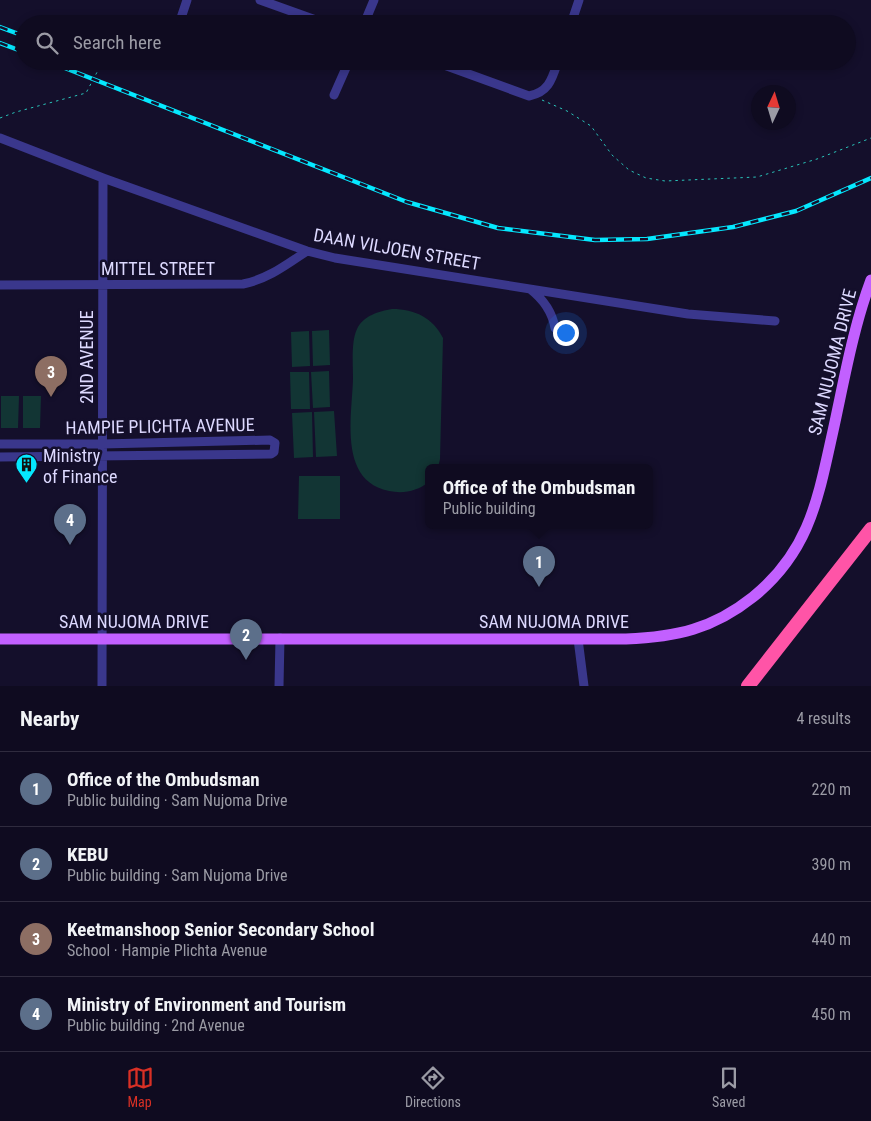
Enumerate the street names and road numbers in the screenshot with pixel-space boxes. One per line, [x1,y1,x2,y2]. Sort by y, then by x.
street label: DAAN VILJOEN STREET [312,224,482,274]
street label: MITTEL STREET [101,258,215,279]
street label: SAM NUJOMA DRIVE [804,287,860,437]
street label: 2ND AVENUE [76,310,97,404]
street label: HAMPIE PLICHTA AVENUE [65,414,255,438]
street label: SAM NUJOMA DRIVE [59,611,209,632]
street label: SAM NUJOMA DRIVE [479,611,629,632]

